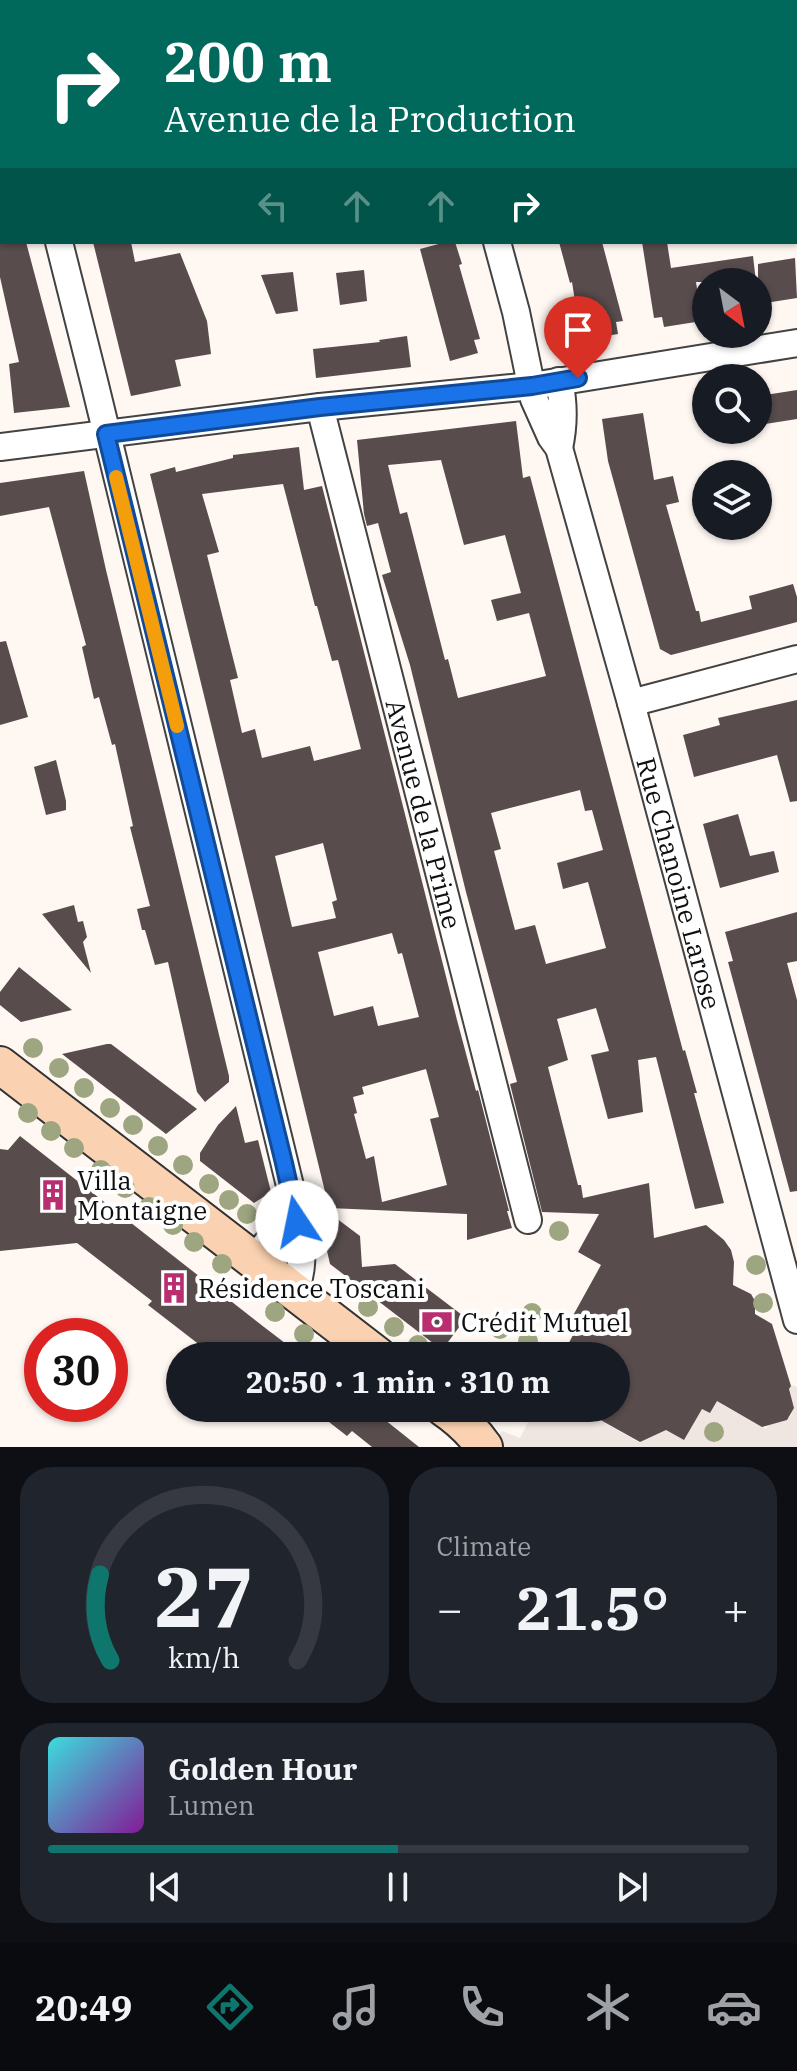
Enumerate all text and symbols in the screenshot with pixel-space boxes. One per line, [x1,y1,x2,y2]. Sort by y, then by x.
text: 200 m [164,25,332,97]
icon: right [32,32,136,136]
text: Avenue de la Production [164,95,576,142]
icon: left [251,184,295,228]
icon: ahead [335,184,379,228]
icon: ahead [419,184,463,228]
icon: right [503,184,547,228]
north arrow [692,268,772,348]
map controls [692,268,772,540]
pin [544,296,612,378]
icon: arrive [556,308,600,352]
button: search [692,364,772,444]
button: layers [692,460,772,540]
street label: Avenue de la Prime [378,695,470,932]
street label: Rue Chanoine Larose [629,753,730,1013]
place label: Villa Montaigne [77,1163,207,1227]
building icon: Villa Montaigne [36,1178,70,1212]
position arrow [255,1180,339,1264]
building icon: Résidence Toscani [157,1271,191,1305]
place label: Résidence Toscani [198,1271,425,1305]
bank icon: Crédit Mutuel [420,1305,454,1339]
place label: Crédit Mutuel [461,1305,628,1339]
speed limit sign: 30 [24,1318,128,1422]
text: 20:50 · 1 min · 310 m [246,1362,550,1401]
text: Climate [437,1529,531,1563]
text: 27 [154,1542,254,1650]
text: 21.5° [516,1568,669,1647]
text: − [437,1580,463,1637]
text: + [723,1580,749,1637]
text: km/h [168,1639,240,1676]
text: Golden Hour [168,1749,357,1788]
text: Lumen [168,1788,255,1822]
icon: previous [143,1865,187,1909]
icon: pause [376,1865,420,1909]
icon: next [610,1865,654,1909]
icon: directions [202,1979,258,2035]
icon: music [328,1979,384,2035]
icon: phone [454,1979,510,2035]
icon: climate [580,1979,636,2035]
icon: car [706,1979,762,2035]
text: 20:49 [35,1984,132,2031]

